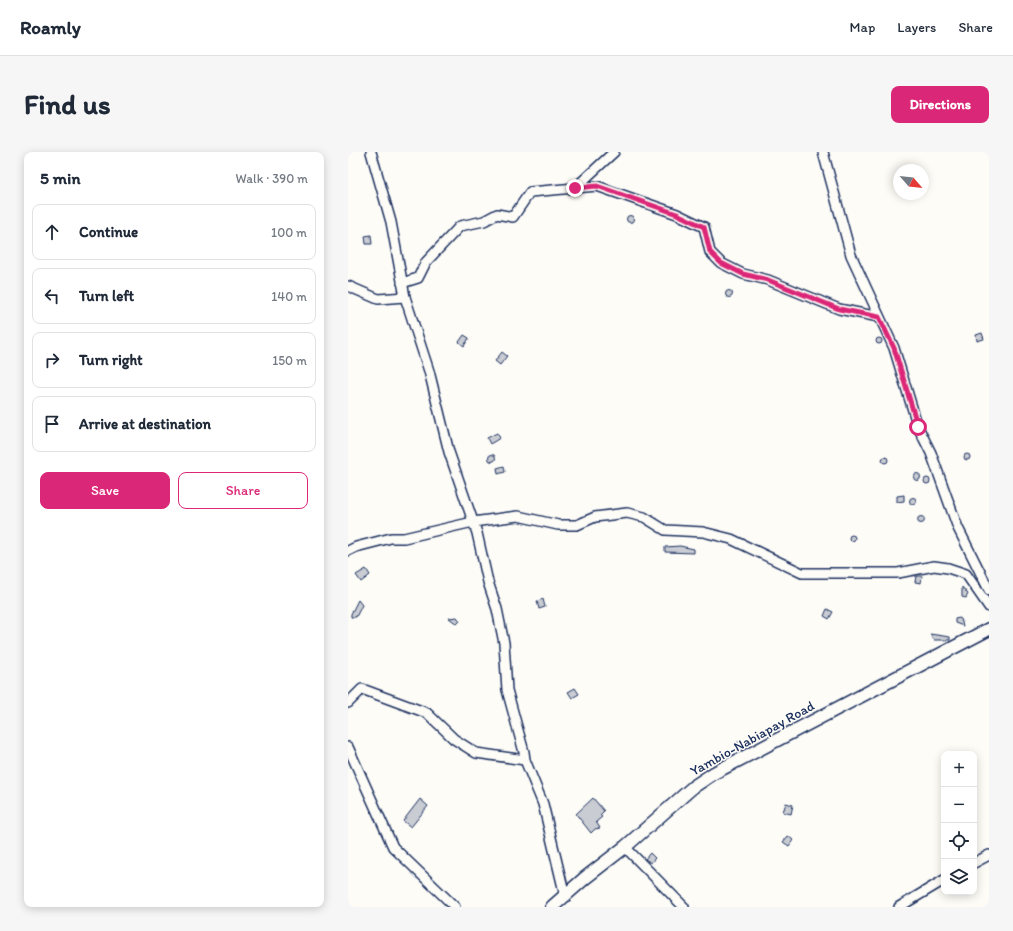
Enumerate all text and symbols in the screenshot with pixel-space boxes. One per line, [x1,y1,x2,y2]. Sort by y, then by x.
text: Roamly [20,16,81,39]
text: Map [850,19,875,36]
text: Layers [897,19,936,36]
text: Share [958,19,993,36]
button: Directions [891,86,989,123]
text: Find us [24,87,111,121]
north arrow [893,164,929,200]
text: 5 min [40,168,80,188]
text: Walk · 390 m [236,171,308,186]
route end [566,179,584,197]
icon: ahead [41,221,63,243]
text: Continue [79,223,138,241]
text: 100 m [271,225,307,240]
icon: left [41,285,63,307]
text: Turn left [79,287,134,305]
text: 140 m [271,289,307,304]
icon: right [41,349,63,371]
text: Turn right [79,351,143,369]
text: 150 m [272,353,307,368]
icon: arrive [41,413,63,435]
text: Arrive at destination [79,415,211,433]
route start [909,418,927,436]
button: Save [40,472,170,509]
button: Share [178,472,308,509]
street label: Yambio-Nabiapay Road [687,697,818,780]
map controls [941,751,977,895]
button: + [941,751,977,787]
button: − [941,787,977,823]
button: locate [941,823,977,859]
button: layers [941,859,977,895]

